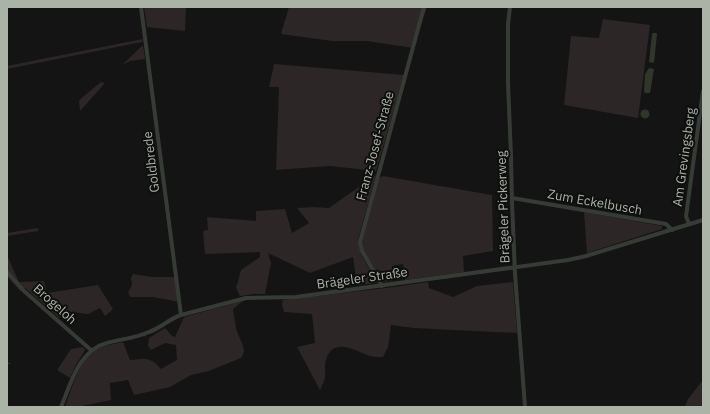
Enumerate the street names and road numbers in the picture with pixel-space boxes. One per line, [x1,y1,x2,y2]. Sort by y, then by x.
street label: Franz-Josef-Straße [352,90,398,202]
street label: Am Grevingsberg [669,106,699,208]
street label: Goldbrede [139,130,163,194]
street label: Brägeler Pickerweg [493,150,513,264]
street label: Zum Eckelbusch [546,185,644,219]
street label: Brägeler Straße [315,263,409,293]
street label: Brogeloh [30,280,80,328]

